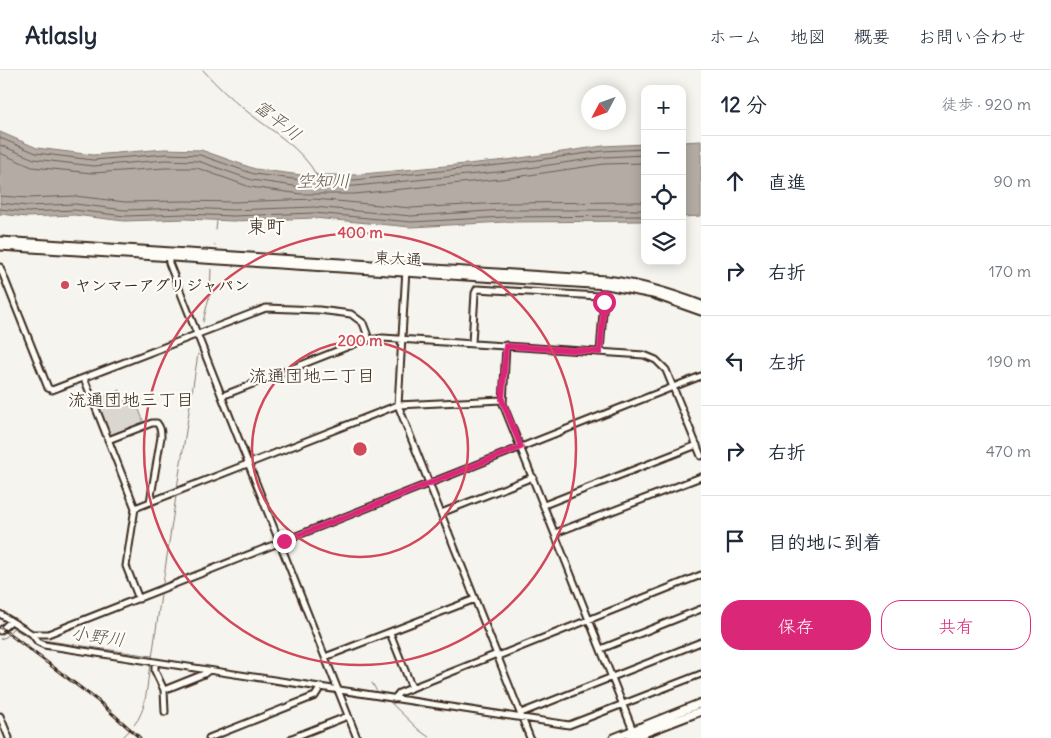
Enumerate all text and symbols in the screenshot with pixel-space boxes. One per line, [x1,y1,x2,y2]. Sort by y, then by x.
text: Atlasly [25,20,97,50]
text: ホーム [709,25,762,48]
text: 地図 [790,25,826,48]
text: 概要 [854,25,890,48]
text: お問い合わせ [918,25,1026,48]
north arrow [581,85,626,130]
map controls [641,85,686,265]
button: + [641,85,686,130]
text: 12 分 [721,91,767,118]
water label: 富平川 [250,94,306,146]
text: 徒歩 · 920 m [941,94,1031,114]
button: − [641,130,686,175]
icon: ahead [721,167,749,195]
water label: 空知川 [296,169,350,192]
text: 直進 [768,170,806,194]
text: 90 m [993,171,1031,191]
button: locate [641,175,686,220]
district label: 東町 [247,214,285,238]
button: layers [641,220,686,265]
text: 400 m [337,223,383,242]
street label: 東大通 [374,247,422,269]
icon: right [721,257,749,285]
text: 右折 [768,260,806,284]
text: 170 m [988,261,1031,281]
place label: ヤンマーアグリジャパン [75,275,250,295]
marker: ヤンマーアグリジャパン [59,279,71,291]
route start [593,291,616,314]
text: 200 m [338,331,382,350]
icon: left [721,347,749,375]
text: 左折 [768,350,806,374]
text: 190 m [987,351,1031,371]
district label: 流通団地二丁目 [249,364,375,387]
district label: 流通団地三丁目 [68,388,194,411]
icon: right [721,437,749,465]
centre of rings [351,440,369,458]
text: 右折 [768,440,806,464]
text: 470 m [986,441,1031,461]
icon: arrive [721,527,749,555]
route end [273,530,296,553]
text: 目的地に到着 [768,530,882,554]
button: 保存 [721,600,871,650]
button: 共有 [881,600,1031,650]
water label: 小野川 [70,621,126,651]

